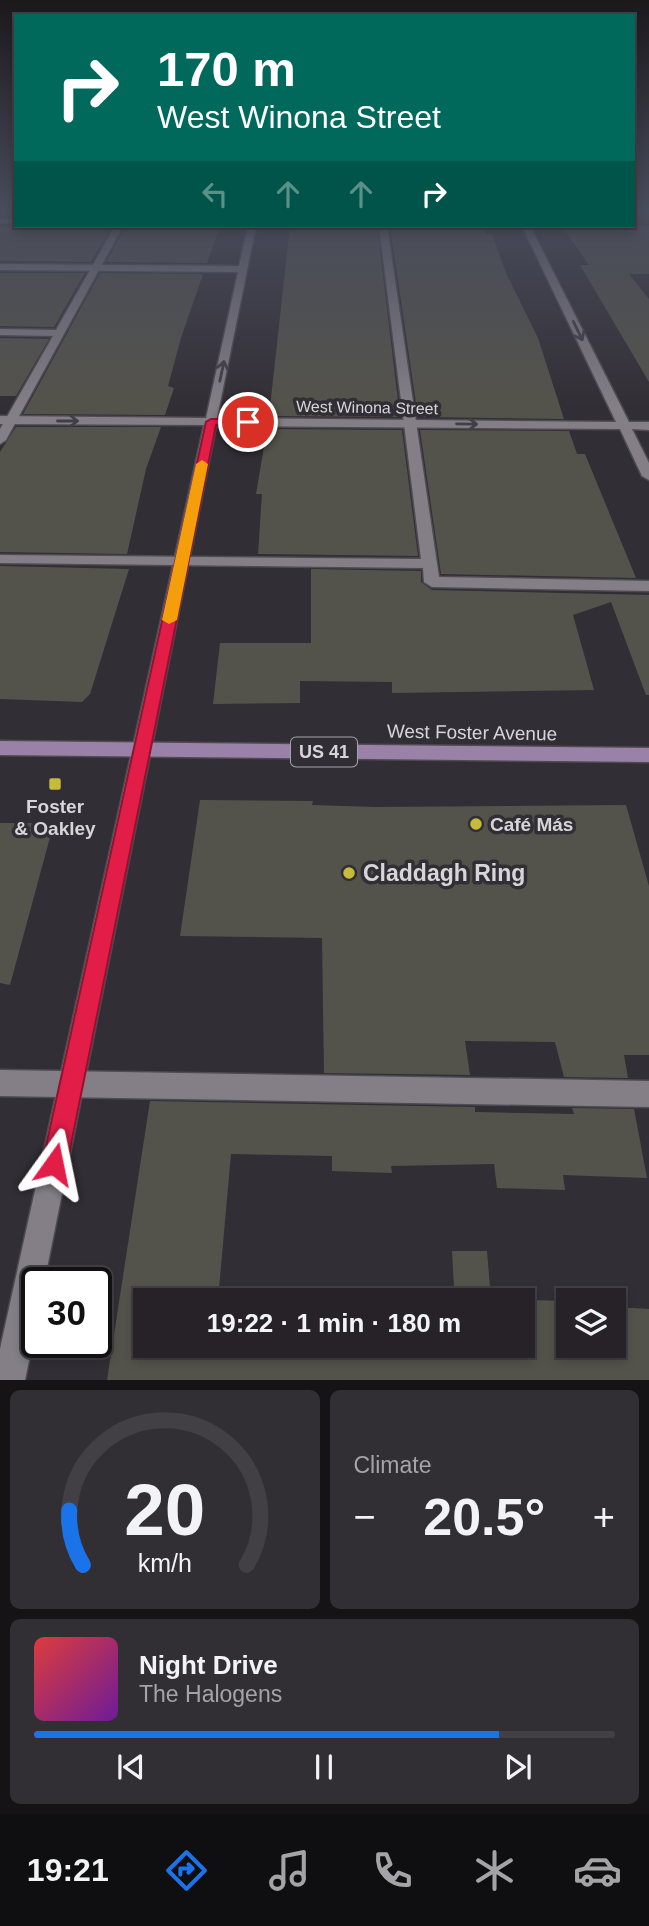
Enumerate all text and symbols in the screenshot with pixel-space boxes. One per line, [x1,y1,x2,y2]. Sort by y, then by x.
icon: right [42,42,133,133]
text: 170 m [157,42,296,96]
text: West Winona Street [157,99,441,135]
icon: left [196,175,234,213]
icon: ahead [269,175,307,213]
icon: ahead [342,175,380,213]
icon: right [415,175,453,213]
one-way arrow [571,320,585,341]
one-way arrow [215,360,229,383]
pin [218,392,278,452]
street label: West Winona Street [296,398,439,417]
icon: arrive [229,403,267,441]
one-way arrow [56,414,79,428]
one-way arrow [455,417,478,431]
street label: West Foster Avenue [387,721,557,744]
road number: US 41 [291,738,357,766]
marker: Foster & Oakley [47,776,63,792]
place label: Foster & Oakley [14,796,96,839]
place label: Café Más [490,814,573,835]
marker: Café Más [468,816,484,832]
place label: Claddagh Ring [363,860,525,886]
marker: Claddagh Ring [341,865,357,881]
position arrow [17,1127,91,1201]
speed limit sign: 30 [21,1267,112,1358]
map controls [556,1288,626,1358]
button: layers [556,1288,626,1358]
text: 19:22 · 1 min · 180 m [207,1308,461,1338]
text: Climate [354,1452,431,1478]
text: 20 [124,1470,205,1551]
text: 20.5° [423,1488,545,1546]
text: − [354,1496,376,1538]
text: + [593,1496,615,1538]
text: km/h [138,1549,192,1577]
text: Night Drive [139,1650,278,1680]
text: The Halogens [139,1681,282,1707]
icon: previous [112,1748,150,1786]
icon: pause [305,1748,343,1786]
icon: next [499,1748,537,1786]
icon: directions [162,1846,211,1895]
icon: music [265,1846,314,1895]
icon: phone [368,1846,417,1895]
icon: climate [470,1846,519,1895]
icon: car [573,1846,622,1895]
text: 19:21 [27,1852,109,1888]

